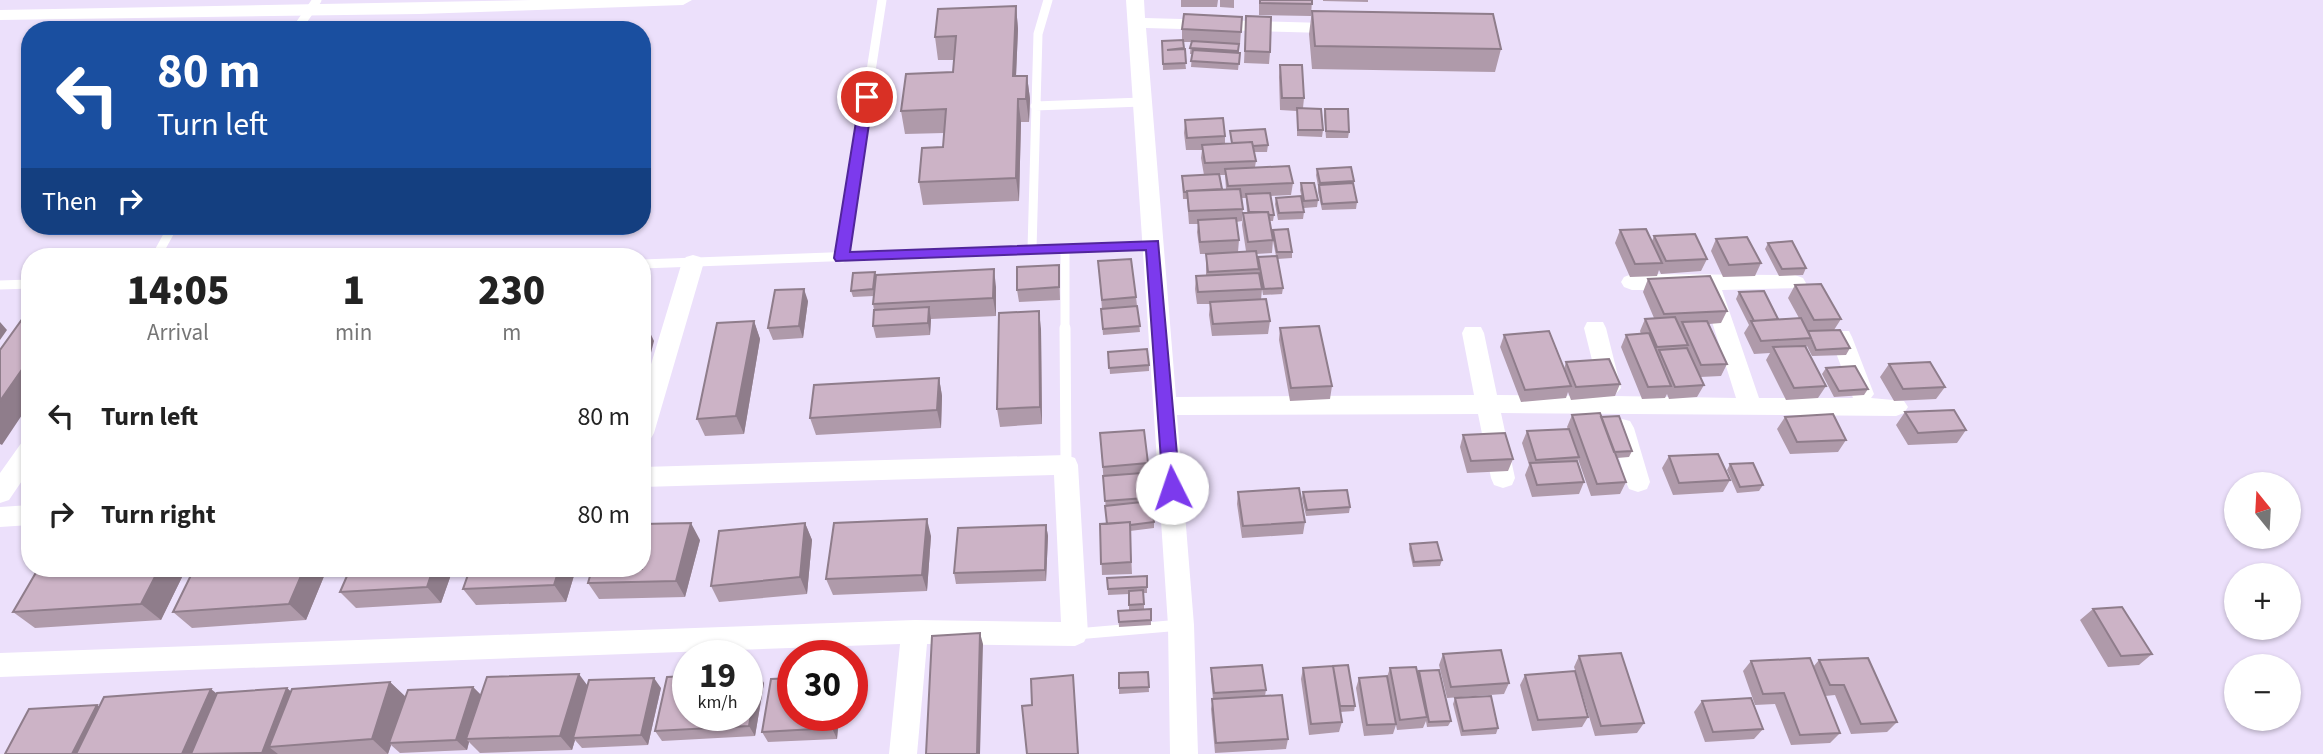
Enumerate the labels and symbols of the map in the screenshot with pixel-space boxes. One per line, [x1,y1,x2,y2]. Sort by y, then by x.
pin [837,67,897,127]
position arrow [1135,451,1209,525]
north arrow [2224,472,2301,550]
speed limit sign: 30 [777,640,868,731]

